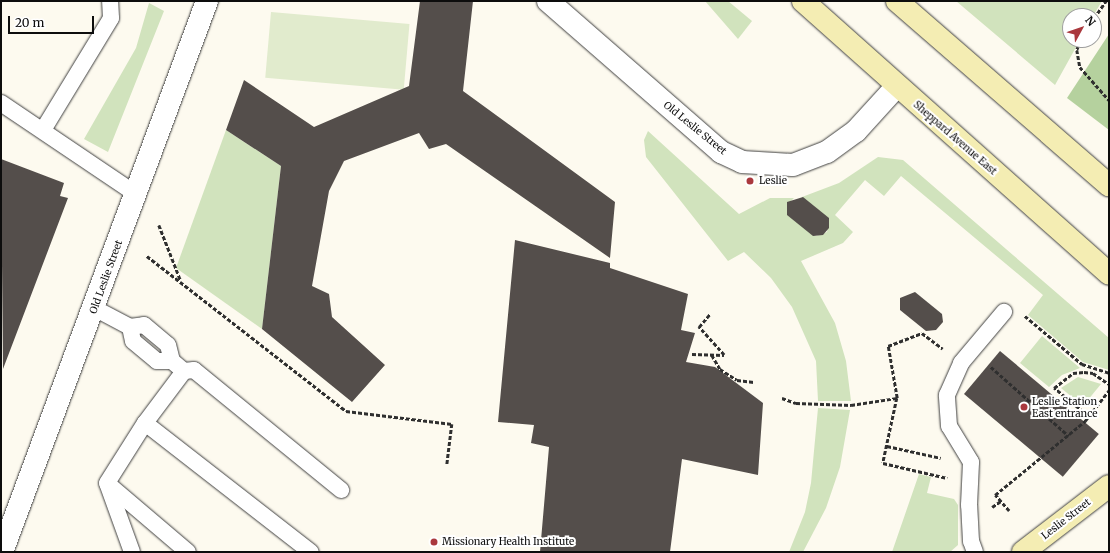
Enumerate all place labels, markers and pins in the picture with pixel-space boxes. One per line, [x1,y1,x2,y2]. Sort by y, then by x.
marker: Leslie [744,175,756,187]
place label: Leslie [759,175,787,187]
place label: Leslie Station East entrance [1032,395,1097,418]
marker: Leslie Station East entrance [1019,402,1029,412]
place label: Missionary Health Institute [442,536,574,548]
marker: Missionary Health Institute [429,537,439,547]

